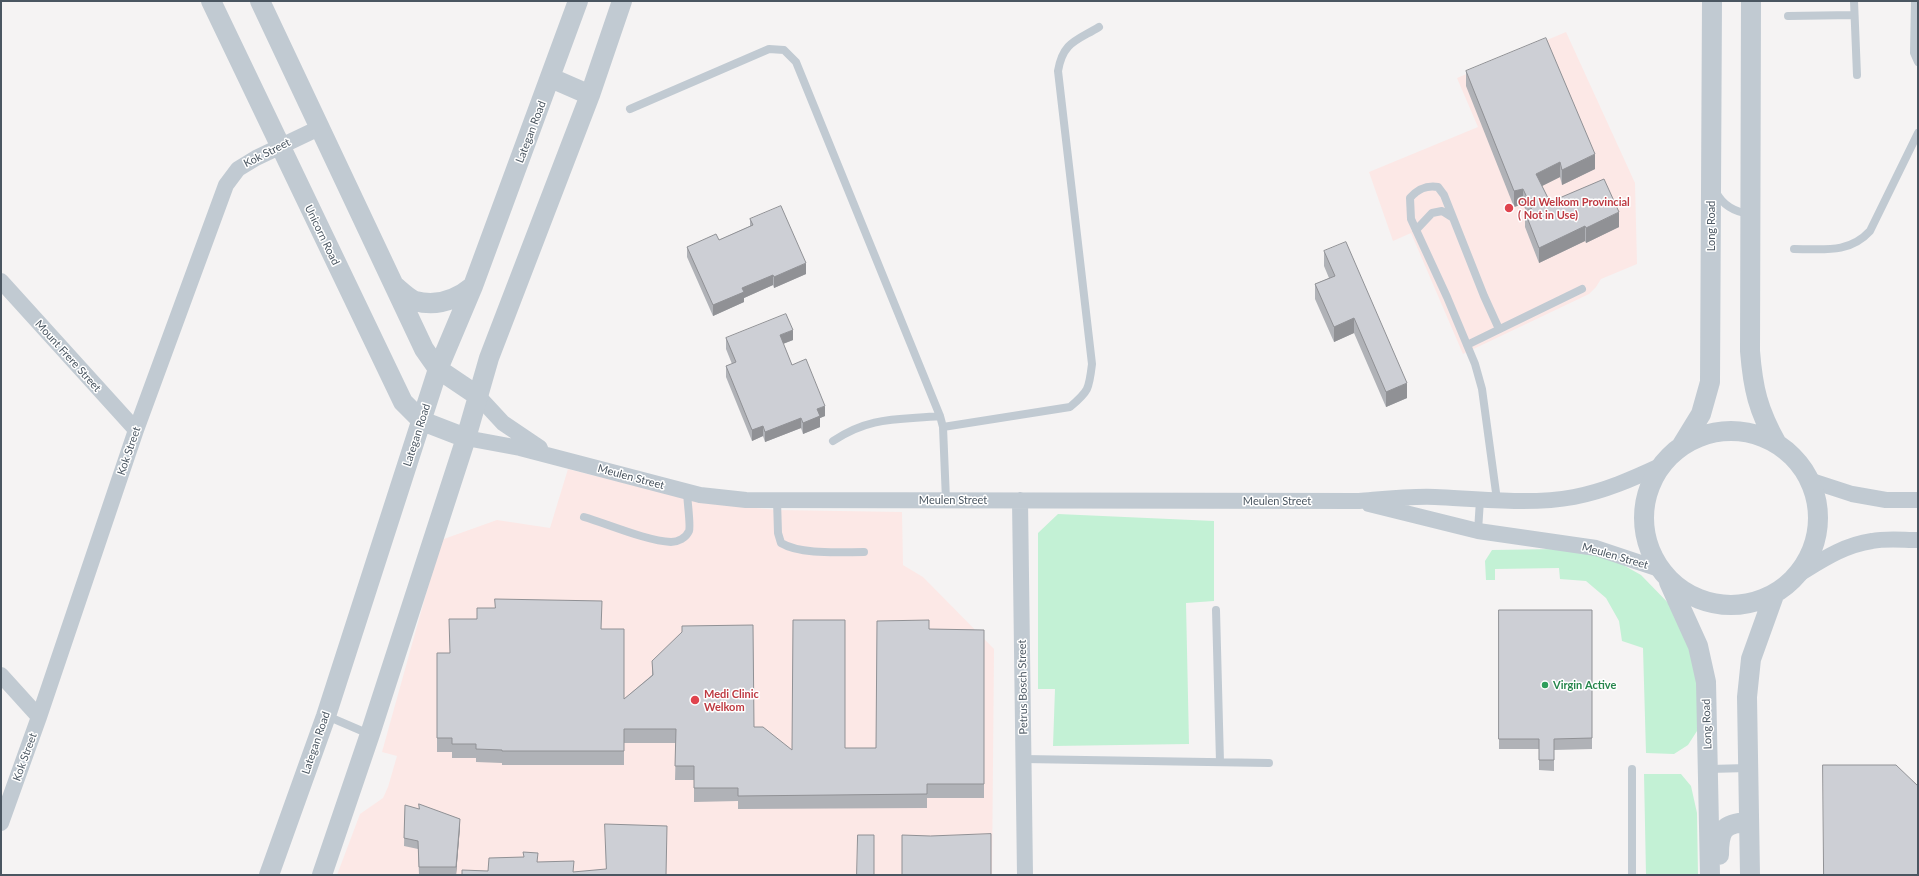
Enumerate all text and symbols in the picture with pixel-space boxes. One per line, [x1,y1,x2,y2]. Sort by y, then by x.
street label: Lategan Road [513,99,549,165]
street label: Kok Street [242,136,292,170]
place label: Old Welkom Provincial ( Not in Use) [1518,195,1630,221]
street label: Long Road [1704,201,1718,251]
marker: Old Welkom Provincial ( Not in Use) [1503,202,1515,214]
street label: Unicorn Road [302,203,342,267]
street label: Mount Frere Street [32,317,104,395]
street label: Lategan Road [401,402,433,468]
street label: Kok Street [115,425,143,477]
street label: Meulen Street [596,462,666,492]
street label: Meulen Street [919,493,987,507]
street label: Meulen Street [1243,494,1311,508]
street label: Meulen Street [1580,540,1650,572]
street label: Petrus Bosch Street [1016,639,1030,735]
place label: Virgin Active [1553,678,1616,692]
marker: Virgin Active [1540,680,1550,690]
place label: Medi Clinic Welkom [704,687,759,713]
marker: Medi Clinic Welkom [689,694,701,706]
street label: Long Road [1700,699,1714,749]
street label: Lategan Road [299,710,333,776]
street label: Kok Street [10,731,40,783]

